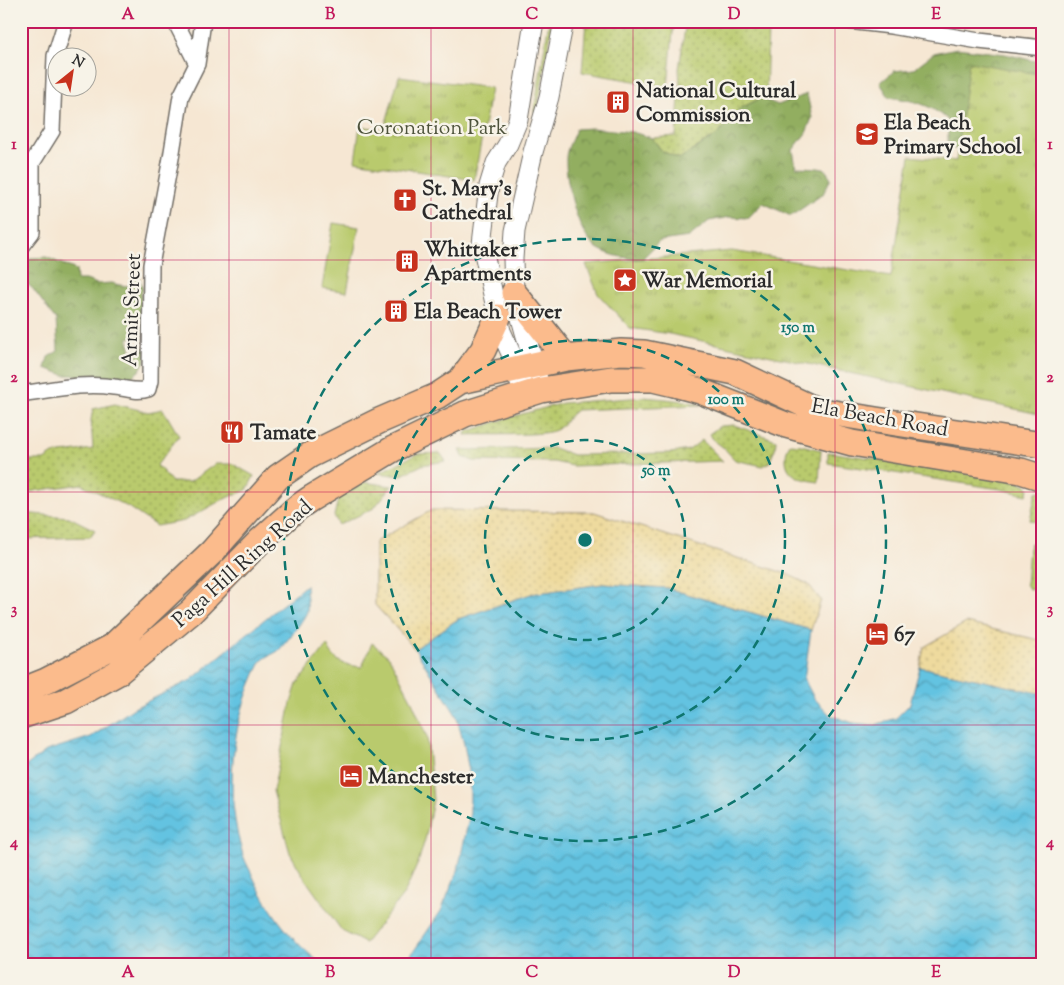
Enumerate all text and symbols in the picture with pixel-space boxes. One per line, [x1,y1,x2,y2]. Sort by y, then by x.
text: A [122,4,135,27]
text: B [325,4,335,27]
text: C [526,4,539,27]
text: D [728,4,741,27]
text: E [931,4,941,27]
north arrow [48,48,98,98]
text: N [68,51,87,74]
place label: National Cultural Commission [636,77,796,131]
building icon: National Cultural Commission [605,89,631,115]
place label: Ela Beach Primary School [884,109,1022,163]
park label: Coronation Park [357,114,508,144]
school or university icon: Ela Beach Primary School [854,121,880,147]
text: 1 [11,134,17,157]
text: 1 [1047,134,1053,157]
place label: St. Mary’s Cathedral [422,175,512,229]
church icon: St. Mary’s Cathedral [392,187,418,213]
place label: Whittaker Apartments [424,236,532,290]
building icon: Whittaker Apartments [394,248,420,274]
street label: Armit Street [116,253,150,367]
place icon: War Memorial [612,267,638,293]
place label: War Memorial [642,267,773,297]
building icon: Ela Beach Tower [383,298,409,324]
place label: Ela Beach Tower [414,298,562,328]
text: 150 m [781,318,815,339]
text: 2 [10,367,18,390]
text: 2 [1046,367,1054,390]
text: 100 m [708,390,745,411]
street label: Ela Beach Road [809,392,951,446]
restaurant icon: Tamate [219,419,245,445]
place label: Tamate [250,419,317,449]
text: 50 m [641,461,671,482]
street label: Paga Hill Ring Road [167,493,320,636]
centre of rings [576,531,594,549]
text: 3 [11,599,18,622]
text: 3 [1047,599,1054,622]
hotel icon: 67 [864,621,890,647]
place label: 67 [894,621,915,651]
hotel icon: Manchester [338,763,364,789]
place label: Manchester [368,763,474,793]
text: 4 [9,832,18,855]
text: 4 [1045,832,1054,855]
text: A [122,962,135,985]
text: B [325,962,335,985]
text: C [526,962,539,985]
text: D [728,962,741,985]
text: E [931,962,941,985]

